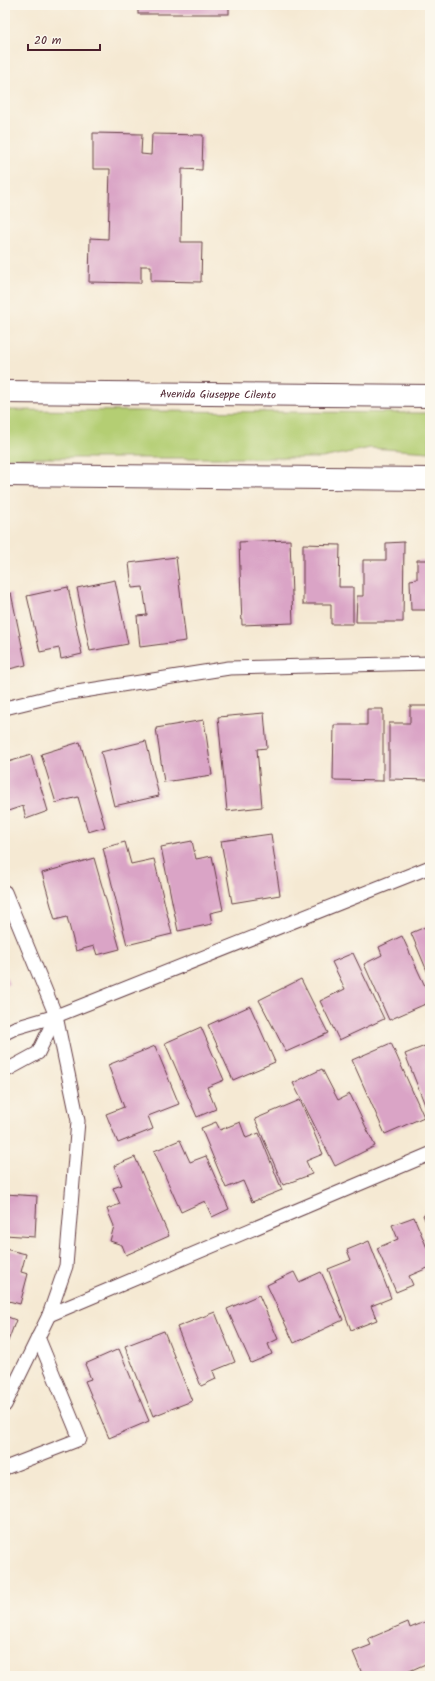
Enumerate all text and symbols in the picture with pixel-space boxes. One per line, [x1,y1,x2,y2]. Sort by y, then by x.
scale bar [28,26,100,52]
text: 20 m [34,31,62,50]
street label: Avenida Giuseppe Cilento [160,385,276,405]

